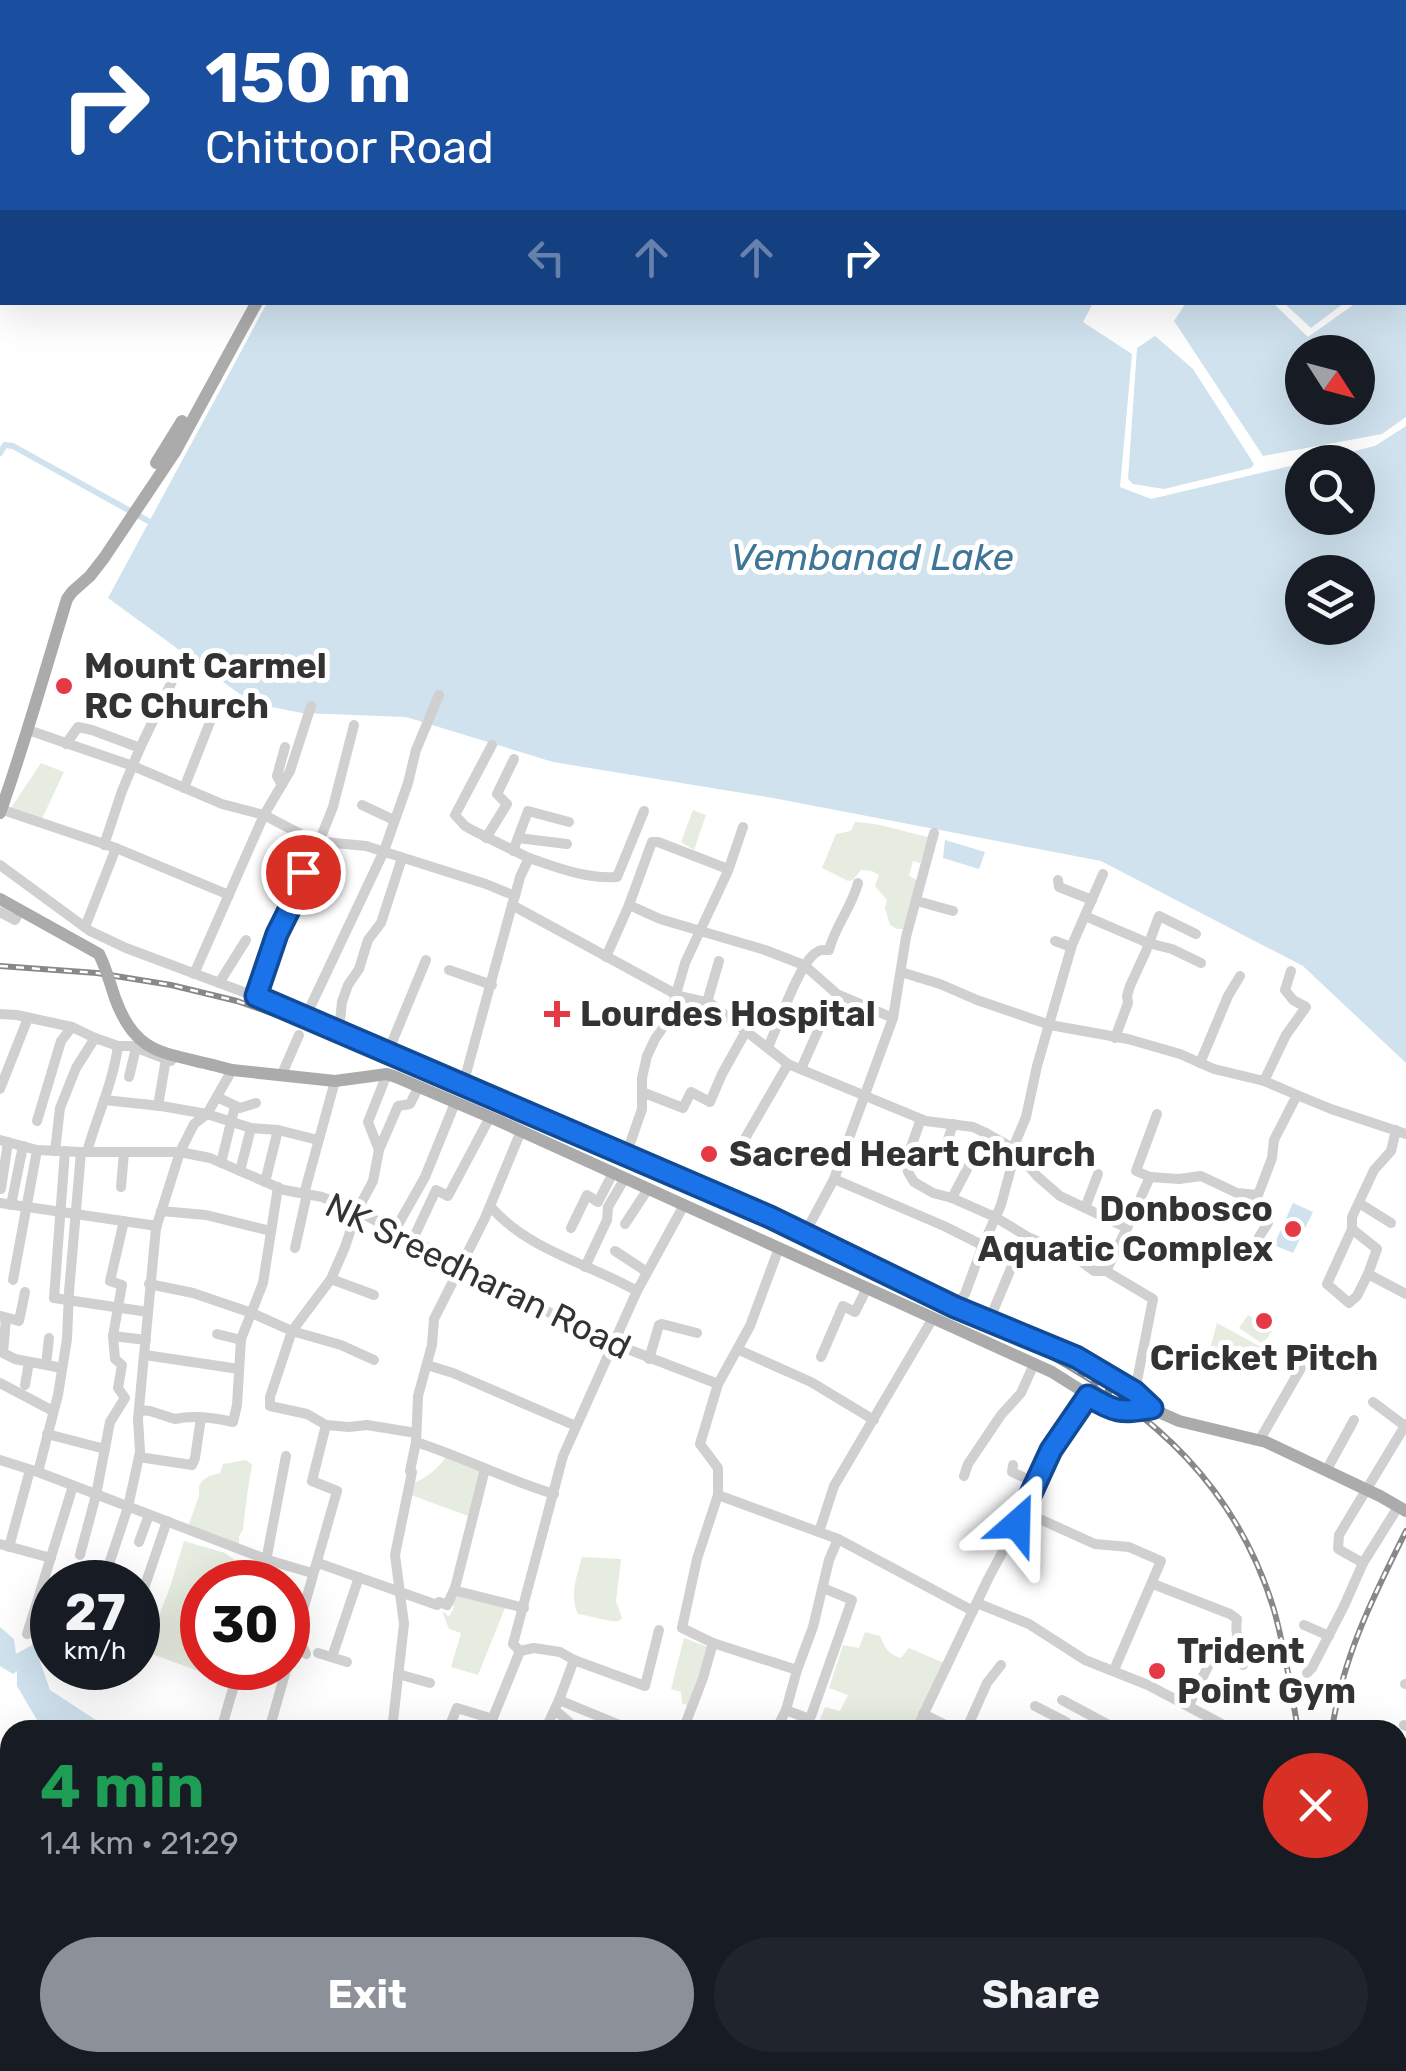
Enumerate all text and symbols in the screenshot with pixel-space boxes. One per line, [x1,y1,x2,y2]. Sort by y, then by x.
text: 150 m [205,37,412,120]
icon: right [40,40,170,170]
text: Chittoor Road [205,121,494,174]
icon: left [519,230,574,285]
icon: ahead [624,230,679,285]
icon: ahead [729,230,784,285]
icon: right [834,230,889,285]
north arrow [1285,335,1375,425]
map controls [1285,335,1375,645]
button: search [1285,445,1375,535]
water label: Vembanad Lake [730,534,1014,580]
button: layers [1285,555,1375,645]
place label: Mount Carmel RC Church [84,645,327,727]
marker: Mount Carmel RC Church [53,675,75,697]
pin [261,830,346,915]
icon: arrive [276,845,331,900]
place label: Lourdes Hospital [580,993,876,1035]
marker: Lourdes Hospital [544,1001,570,1027]
place label: Sacred Heart Church [729,1133,1096,1175]
marker: Sacred Heart Church [698,1143,720,1165]
street label: NK Sreedharan Road [319,1184,637,1368]
place label: Donbosco Aquatic Complex [978,1188,1273,1270]
marker: Donbosco Aquatic Complex [1282,1218,1304,1240]
marker: Cricket Pitch [1253,1310,1275,1332]
place label: Cricket Pitch [1150,1337,1378,1379]
position arrow [965,1472,1069,1576]
speed limit sign: 30 [180,1560,310,1690]
text: 27 [64,1583,126,1643]
place label: Trident Point Gym [1177,1630,1356,1712]
text: km/h [64,1636,126,1665]
marker: Trident Point Gym [1146,1660,1168,1682]
text: 4 min [40,1751,204,1822]
button: close [1263,1753,1368,1858]
text: 1.4 km · 21:29 [40,1824,239,1862]
button: Exit [40,1937,694,2052]
button: Share [714,1937,1368,2052]

